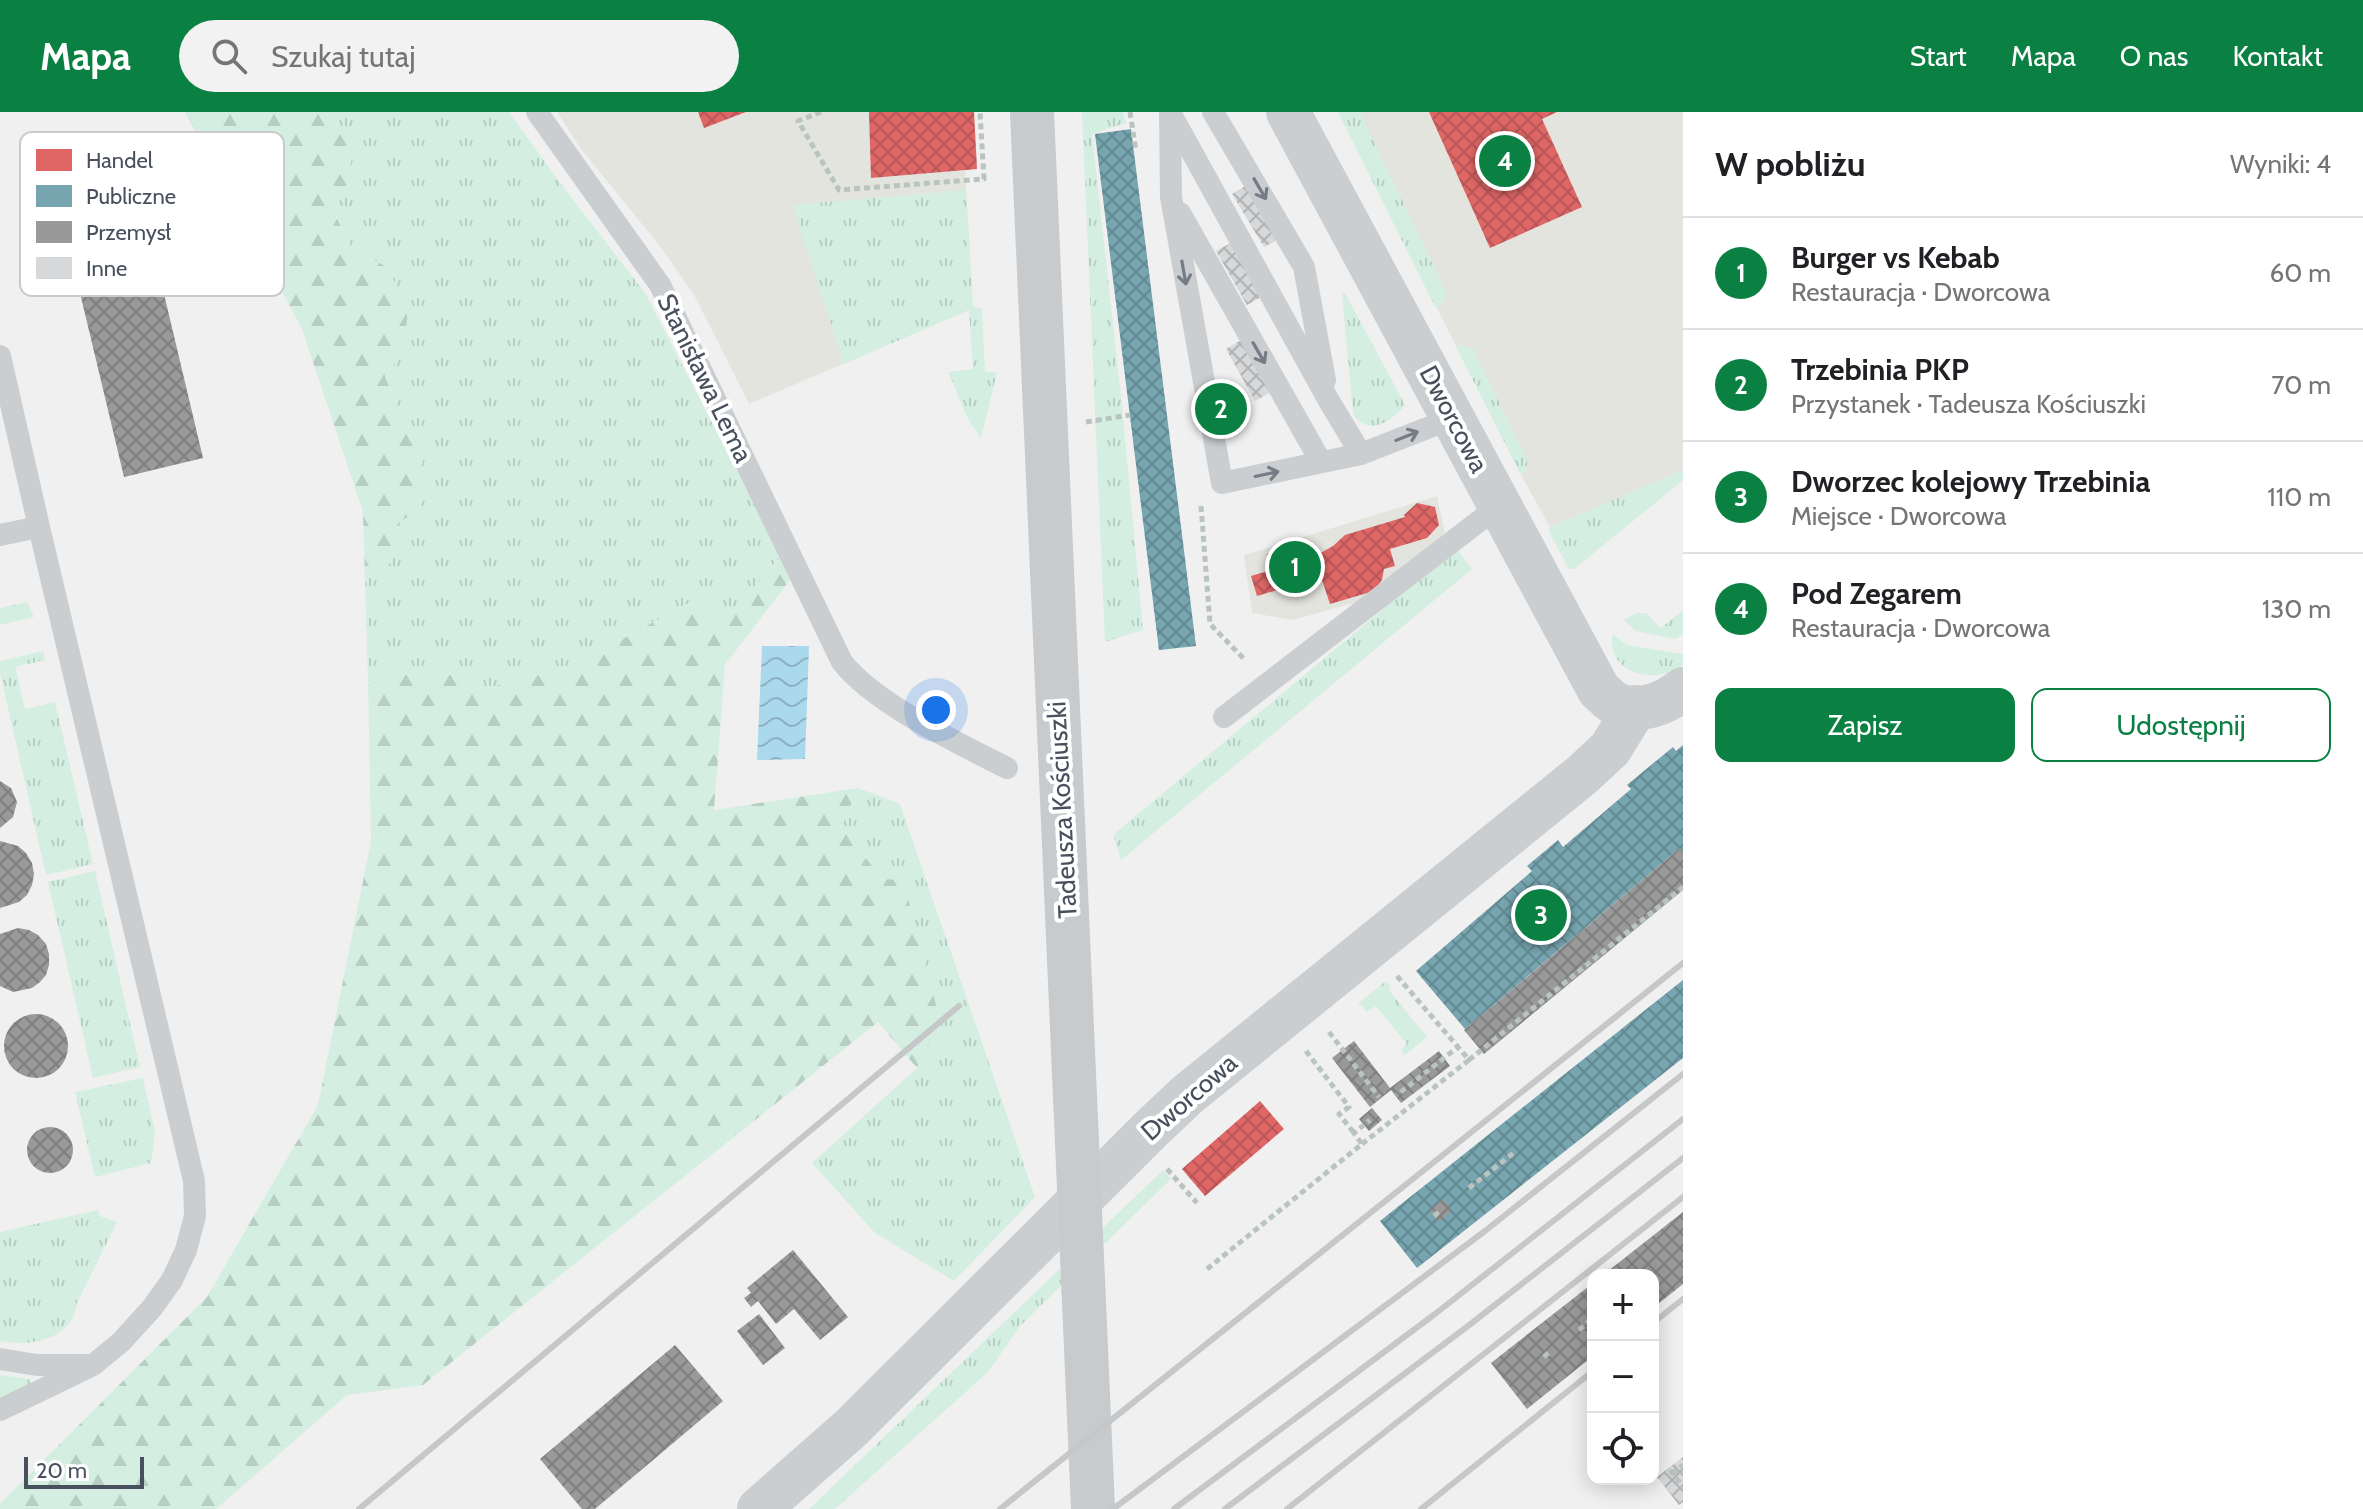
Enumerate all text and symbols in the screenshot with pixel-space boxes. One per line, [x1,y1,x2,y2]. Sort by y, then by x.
search box [179,20,739,92]
text: Mapa [40,33,131,80]
icon: search [207,34,251,78]
text: Szukaj tutaj [271,38,416,75]
text: Start [1910,39,1967,73]
text: Mapa [2011,39,2076,73]
text: O nas [2120,39,2188,73]
text: Kontakt [2232,39,2323,73]
pin: 4 [1479,131,1531,191]
legend [20,132,284,296]
text: W pobliżu [1715,143,1866,185]
text: Handel [86,147,154,174]
text: Wyniki: 4 [2230,148,2331,180]
one-way arrow [1252,177,1268,200]
text: Publiczne [86,183,176,210]
text: Przemysł [86,219,172,246]
text: Burger vs Kebab [1791,239,2000,276]
text: Inne [86,255,127,282]
text: 1 [1736,257,1746,289]
text: 60 m [2269,257,2331,289]
one-way arrow [1178,260,1193,285]
text: Restauracja · Dworcowa [1791,276,2050,308]
street label: Stanisława Lema [650,288,760,468]
one-way arrow [1251,341,1267,364]
text: Trzebinia PKP [1791,351,1969,388]
street label: Dworcowa [1412,360,1496,479]
text: 2 [1734,369,1748,401]
text: 70 m [2271,369,2331,401]
pin: 2 [1195,379,1247,439]
text: Przystanek · Tadeusza Kościuszki [1791,388,2146,420]
one-way arrow [1394,428,1419,442]
text: Dworzec kolejowy Trzebinia [1791,463,2150,500]
one-way arrow [1254,466,1279,481]
text: 3 [1734,481,1748,513]
text: 110 m [2267,481,2331,513]
text: Miejsce · Dworcowa [1791,500,2007,532]
pin: 1 [1269,537,1321,597]
text: Pod Zegarem [1791,575,1962,612]
text: 4 [1733,593,1749,625]
text: 130 m [2262,593,2331,625]
text: Restauracja · Dworcowa [1791,612,2050,644]
button: Zapisz [1715,688,2015,762]
button: Udostępnij [2031,688,2331,762]
your location [916,690,956,730]
street label: Tadeusza Kościuszki [1040,701,1084,919]
pin: 3 [1515,885,1567,945]
street label: Dworcowa [1134,1046,1244,1147]
map controls [1587,1269,1659,1485]
button: + [1587,1269,1659,1341]
button: − [1587,1341,1659,1413]
button: locate [1587,1413,1659,1485]
scale bar [24,1453,144,1489]
text: 20 m [36,1457,87,1484]

